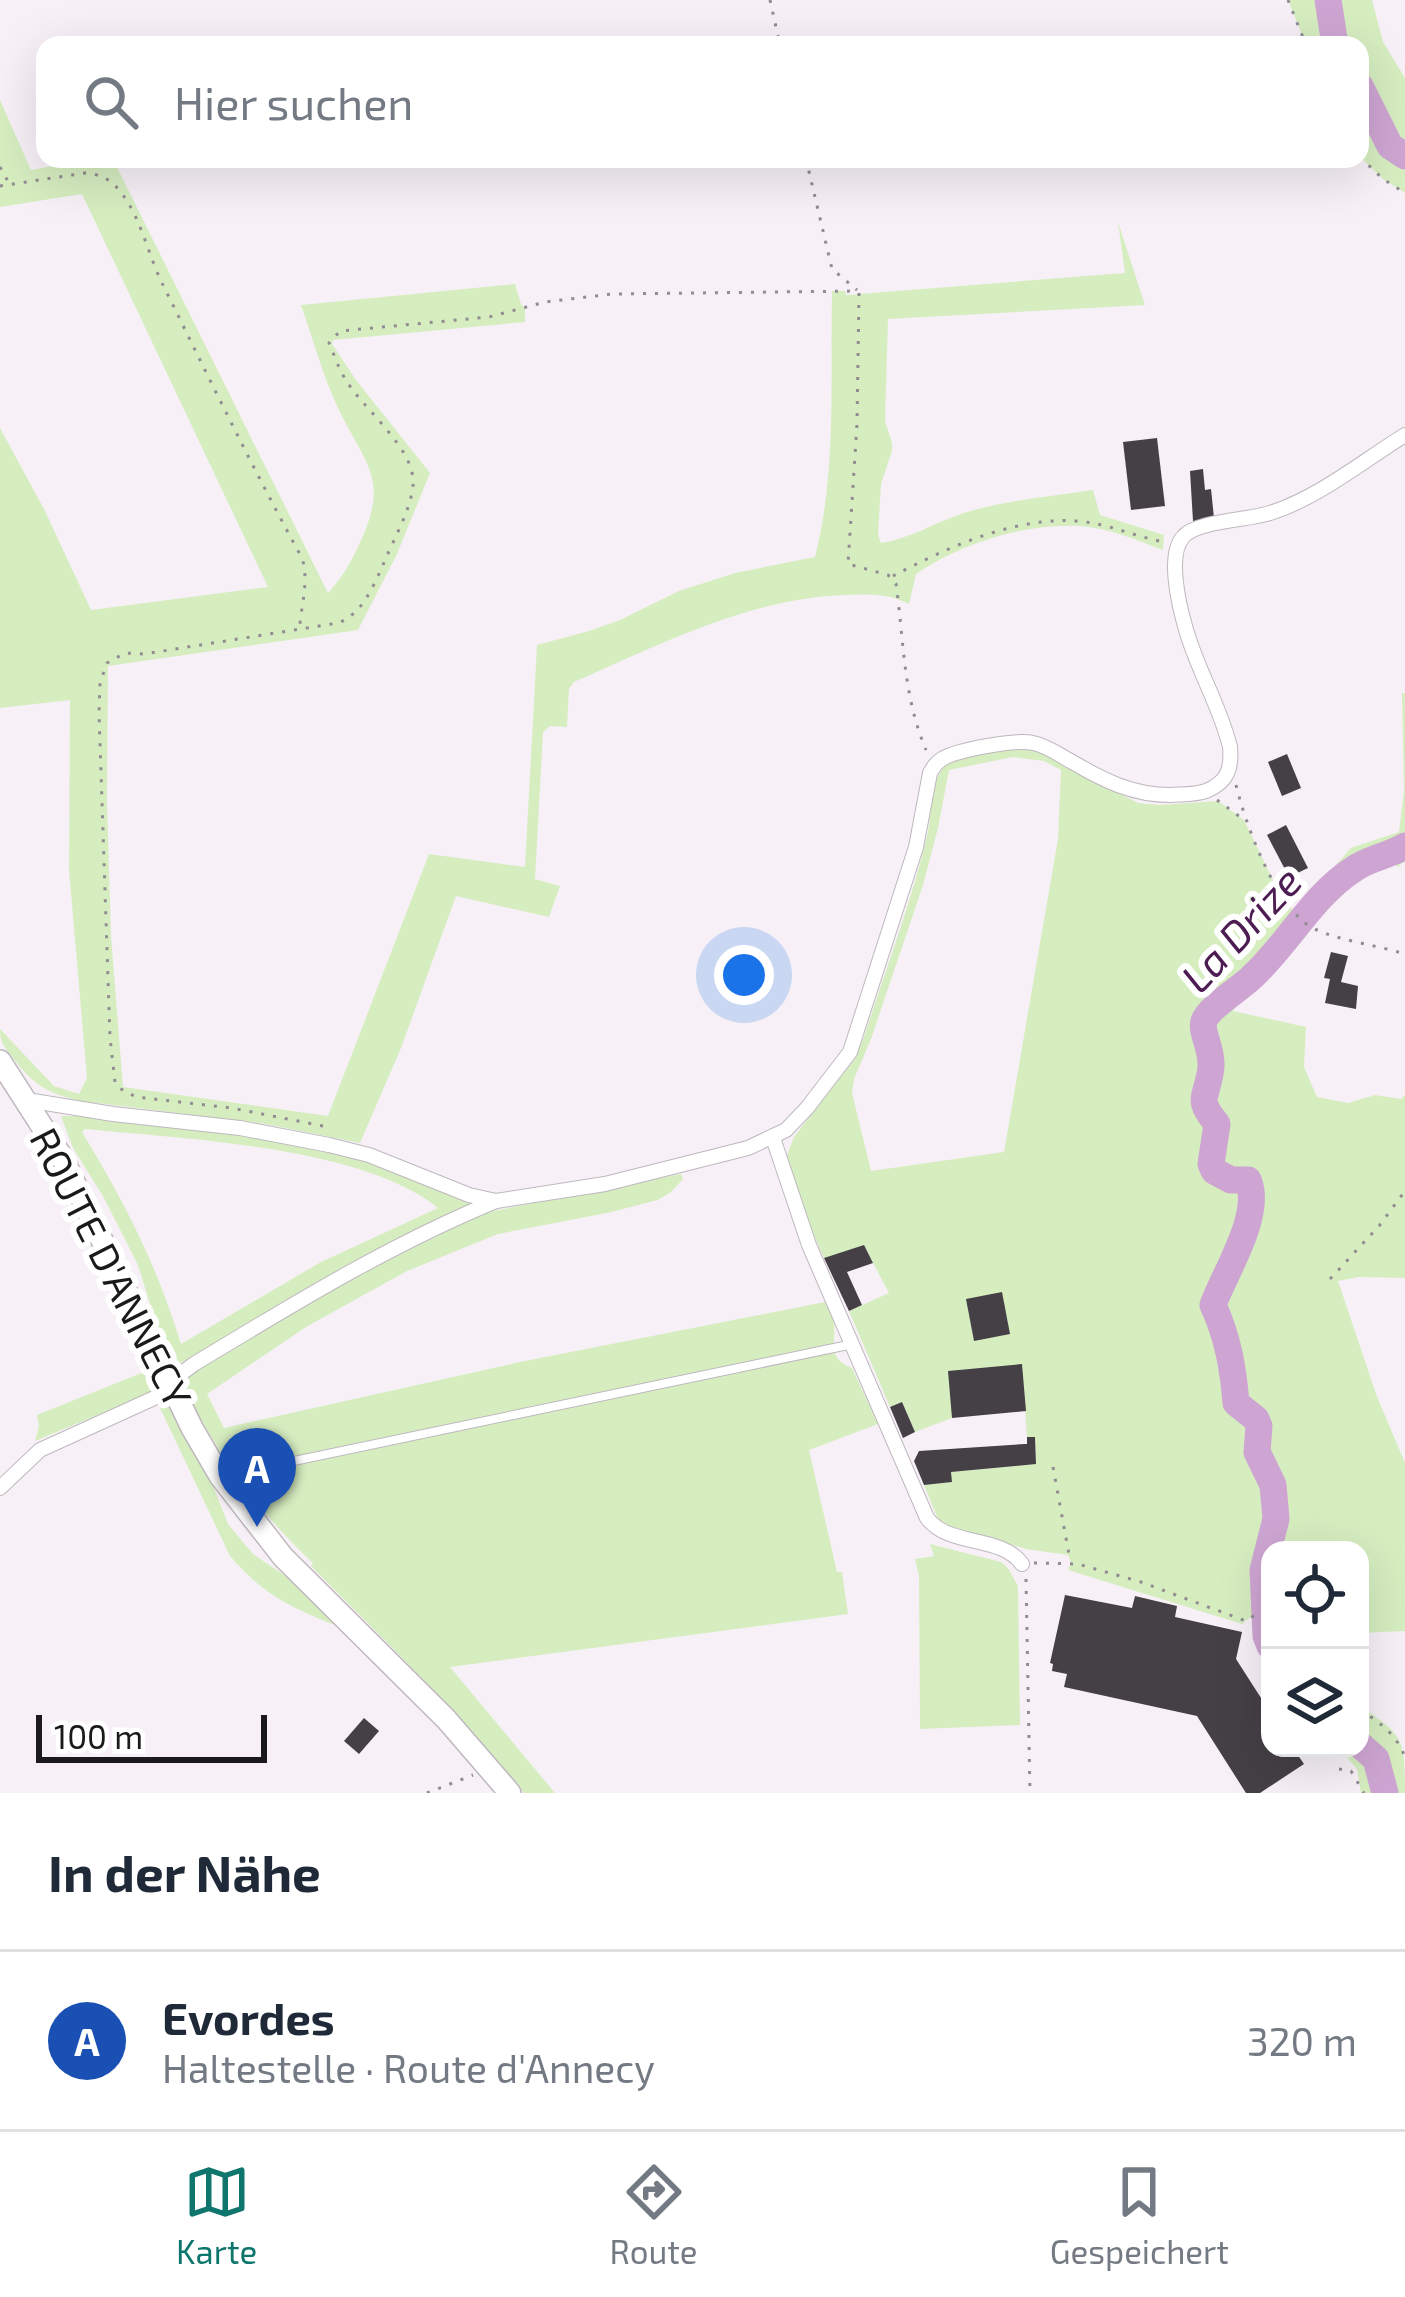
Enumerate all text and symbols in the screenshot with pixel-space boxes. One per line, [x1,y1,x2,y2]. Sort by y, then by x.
search box [36,36,1369,168]
icon: search [78,69,144,135]
text: Hier suchen [174,75,414,129]
water label: La Drize [1169,855,1311,1001]
your location [714,945,774,1005]
street label: ROUTE D'ANNECY [21,1119,203,1415]
pin: A [218,1428,296,1527]
map controls [1261,1541,1369,1757]
button: locate [1261,1541,1369,1649]
button: layers [1261,1649,1369,1757]
scale bar [36,1709,267,1762]
text: 100 m [54,1716,143,1756]
text: In der Nähe [48,1841,321,1902]
text: Evordes [162,1990,335,2044]
text: A [74,2017,100,2064]
text: 320 m [1247,2017,1357,2064]
text: Haltestelle · Route d'Annecy [162,2044,655,2091]
tab: Karte [176,2159,257,2271]
tab: Route [609,2159,698,2271]
tab: Gespeichert [1050,2159,1229,2271]

